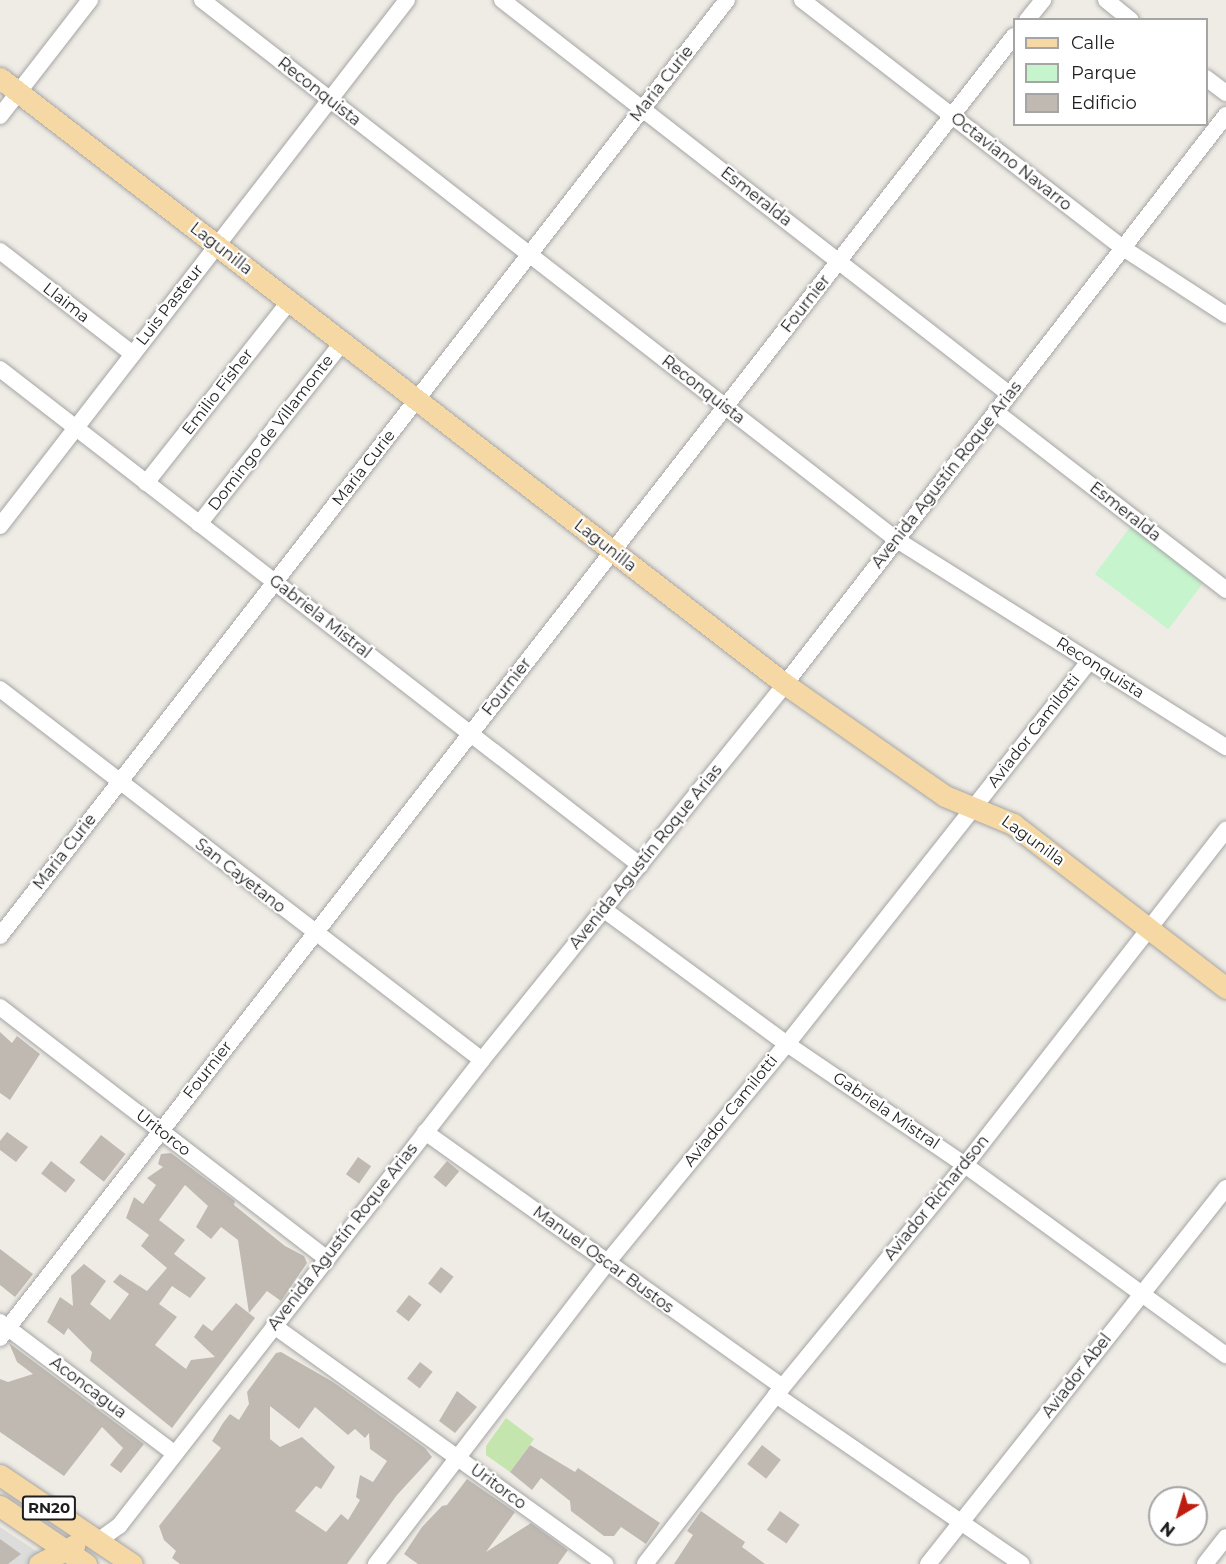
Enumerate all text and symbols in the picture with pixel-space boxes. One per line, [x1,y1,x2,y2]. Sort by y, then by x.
legend [1013,18,1208,126]
text: Calle [1071,32,1115,54]
street label: Maria Curie [626,42,698,126]
street label: Reconquista [274,54,364,130]
text: Parque [1071,62,1136,84]
text: Edificio [1071,92,1137,114]
street label: Octaviano Navarro [947,109,1075,215]
street label: Esmeralda [717,163,795,231]
street label: Lagunilla [186,219,256,279]
street label: Luis Pasteur [132,261,208,349]
street label: Fournier [777,271,835,337]
street label: Llaima [39,279,93,327]
street label: Emilio Fisher [178,345,258,439]
street label: Domingo de Villamonte [204,351,338,515]
street label: Reconquista [658,352,748,428]
street label: Avenida Agustín Roque Arias [868,378,1026,572]
street label: Maria Curie [328,426,400,510]
street label: Esmeralda [1086,478,1164,546]
street label: Lagunilla [570,516,640,576]
street label: Gabriela Mistral [265,571,375,663]
street label: Reconquista [1052,633,1148,703]
street label: Fournier [478,654,536,720]
street label: Aviador Camilotti [984,671,1084,791]
street label: Avenida Agustín Roque Arias [566,761,726,953]
street label: Maria Curie [29,810,101,894]
street label: Lagunilla [998,812,1068,870]
street label: San Cayetano [191,835,289,917]
street label: Fournier [179,1037,237,1103]
street label: Aviador Camilotti [680,1051,782,1171]
street label: Gabriela Mistral [829,1068,943,1154]
street label: Uritorco [132,1106,194,1160]
street label: Aviador Richardson [881,1131,993,1265]
street label: Avenida Agustín Roque Arias [264,1140,422,1334]
street label: Manuel Oscar Bustos [529,1202,677,1318]
street label: Aviador Abel [1038,1330,1116,1422]
street label: Aconcagua [46,1353,130,1423]
street label: Uritorco [466,1460,530,1514]
north arrow [1148,1486,1208,1546]
road number: RN20 [20,1496,78,1520]
text: N [1157,1518,1179,1540]

